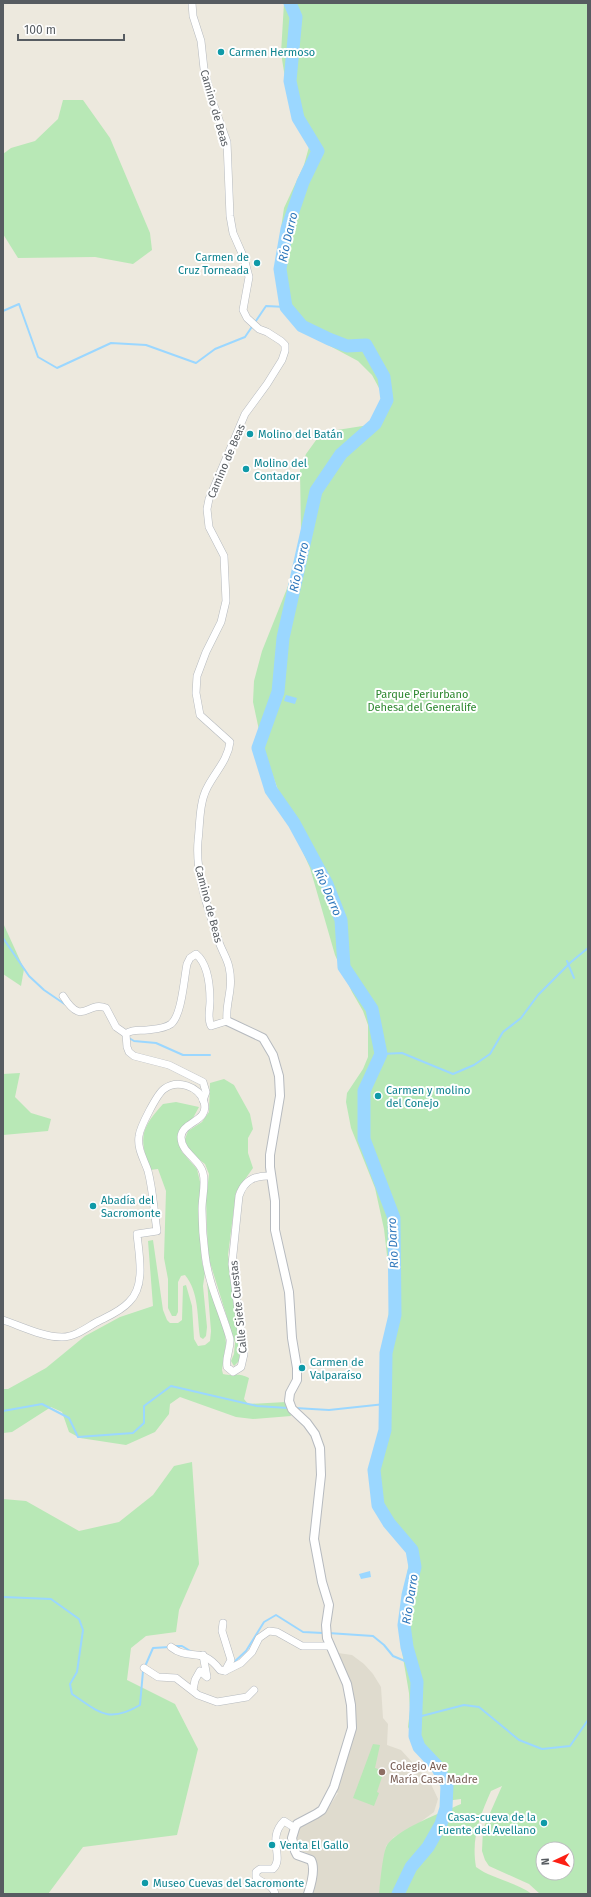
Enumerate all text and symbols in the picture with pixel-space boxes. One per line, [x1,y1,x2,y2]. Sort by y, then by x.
scale bar [18,16,124,42]
text: 100 m [24,23,56,37]
place label: Carmen Hermoso [229,46,315,59]
marker: Carmen Hermoso [216,47,226,57]
street label: Camino de Beas [197,68,232,148]
water label: Río Darro [275,211,301,263]
place label: Carmen de Cruz Torneada [178,251,249,277]
marker: Carmen de Cruz Torneada [252,258,262,268]
street label: Camino de Beas [205,422,248,500]
place label: Molino del Batán [258,428,343,441]
marker: Molino del Batán [245,429,255,439]
place label: Molino del Contador [254,457,307,483]
marker: Molino del Contador [241,464,251,474]
water label: Río Darro [286,541,312,593]
park label: Parque Periurbano Dehesa del Generalife [367,688,477,714]
street label: Camino de Beas [192,864,225,944]
water label: Río Darro [311,866,345,918]
place label: Carmen y molino del Conejo [386,1084,470,1110]
marker: Carmen y molino del Conejo [373,1091,383,1101]
place label: Abadía del Sacromonte [101,1194,161,1220]
marker: Abadía del Sacromonte [88,1201,98,1211]
water label: Río Darro [385,1217,401,1269]
street label: Calle Siete Cuestas [227,1260,250,1354]
place label: Carmen de Valparaíso [310,1356,364,1382]
marker: Carmen de Valparaíso [297,1363,307,1373]
water label: Río Darro [399,1573,421,1625]
place label: Colegio Ave María Casa Madre [390,1760,478,1786]
marker: Colegio Ave María Casa Madre [377,1767,387,1777]
place label: Casas-cueva de la Fuente del Avellano [438,1811,536,1837]
marker: Casas-cueva de la Fuente del Avellano [539,1818,549,1828]
place label: Venta El Gallo [280,1839,349,1852]
marker: Venta El Gallo [267,1840,277,1850]
north arrow [535,1841,575,1881]
text: N [539,1858,552,1866]
place label: Museo Cuevas del Sacromonte [153,1877,304,1890]
marker: Museo Cuevas del Sacromonte [140,1878,150,1888]

